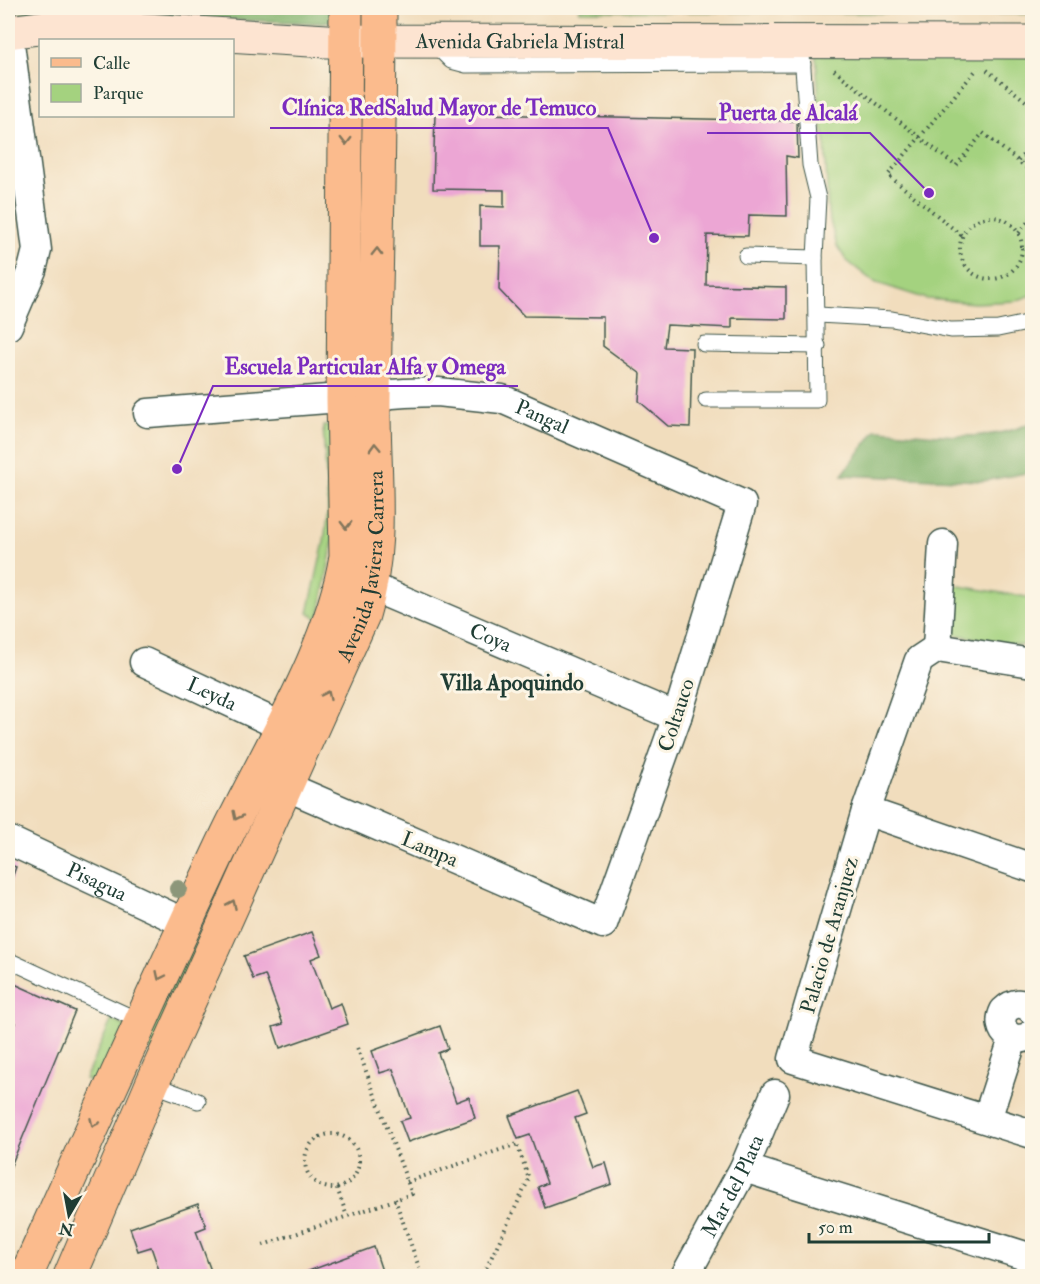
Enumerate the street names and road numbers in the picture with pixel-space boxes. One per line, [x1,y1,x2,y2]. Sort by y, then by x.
street label: Avenida Gabriela Mistral [414,28,625,55]
street label: Pangal [511,394,573,441]
street label: Avenida Javiera Carrera [330,470,390,667]
street label: Coya [465,617,516,659]
street label: Leyda [182,671,241,718]
street label: Coltauco [652,675,701,755]
street label: Lampa [397,825,463,874]
street label: Palacio de Aranjuez [794,854,865,1017]
street label: Pisagua [62,856,131,908]
street label: Mar del Plata [696,1131,771,1242]

